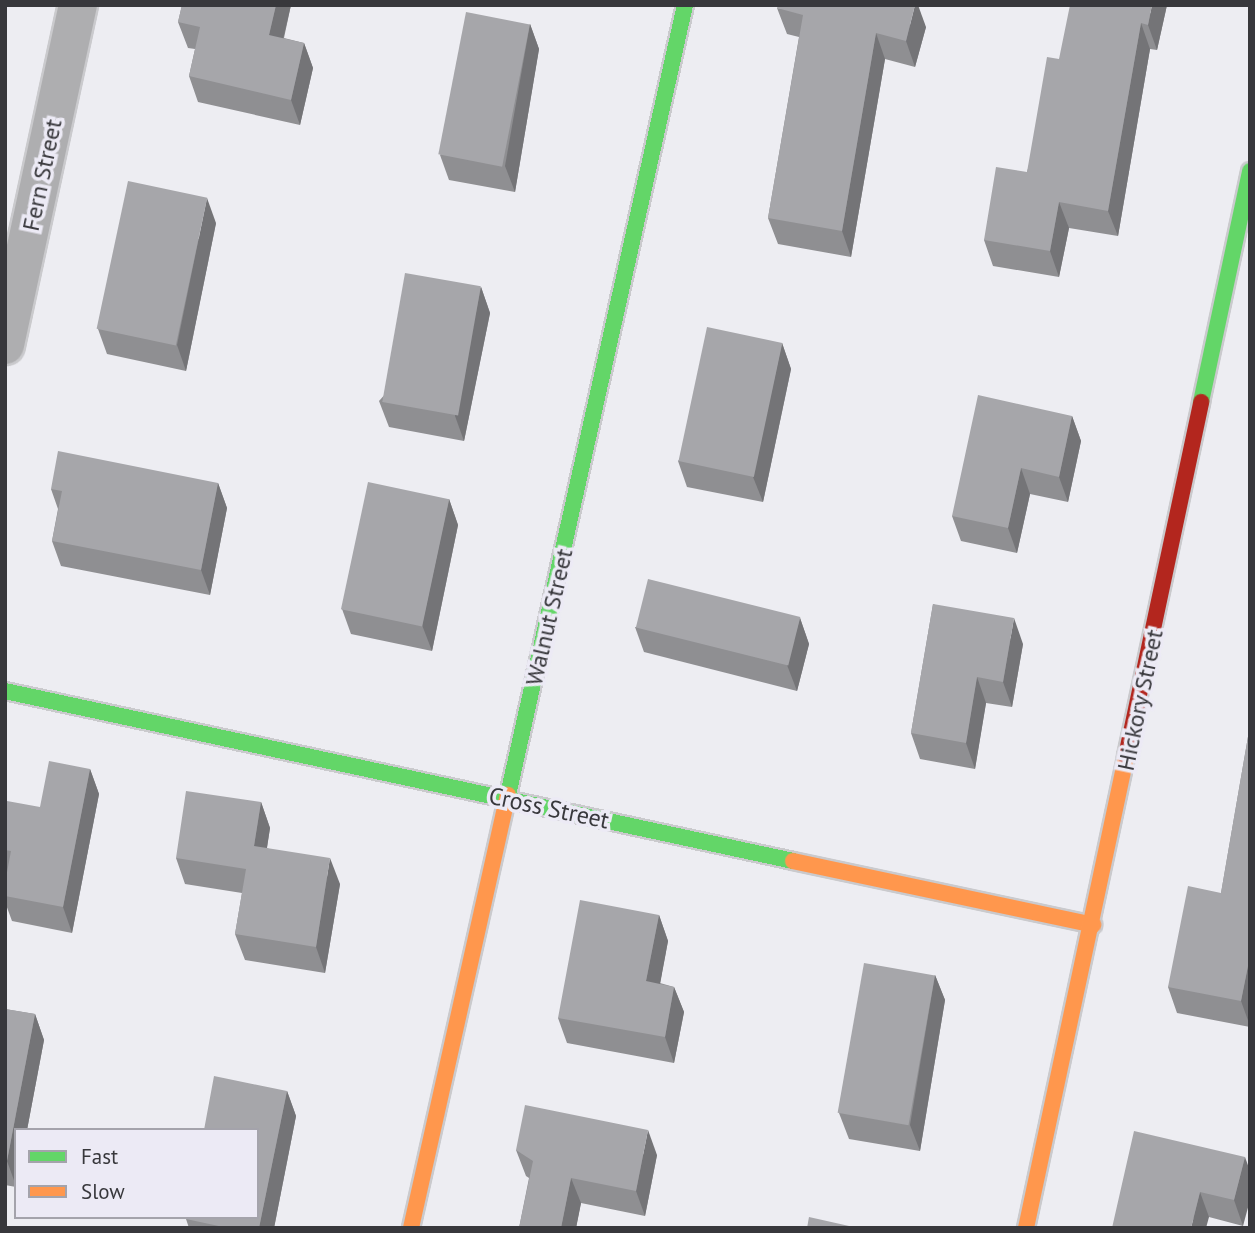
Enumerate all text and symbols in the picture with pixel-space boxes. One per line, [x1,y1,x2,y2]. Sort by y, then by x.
street label: Fern Street [16,116,68,234]
street label: Walnut Street [519,546,579,688]
street label: Hickory Street [1111,626,1169,774]
street label: Cross Street [486,781,612,835]
legend [14,1128,259,1219]
text: Fast [81,1143,118,1170]
text: Slow [81,1178,125,1205]

